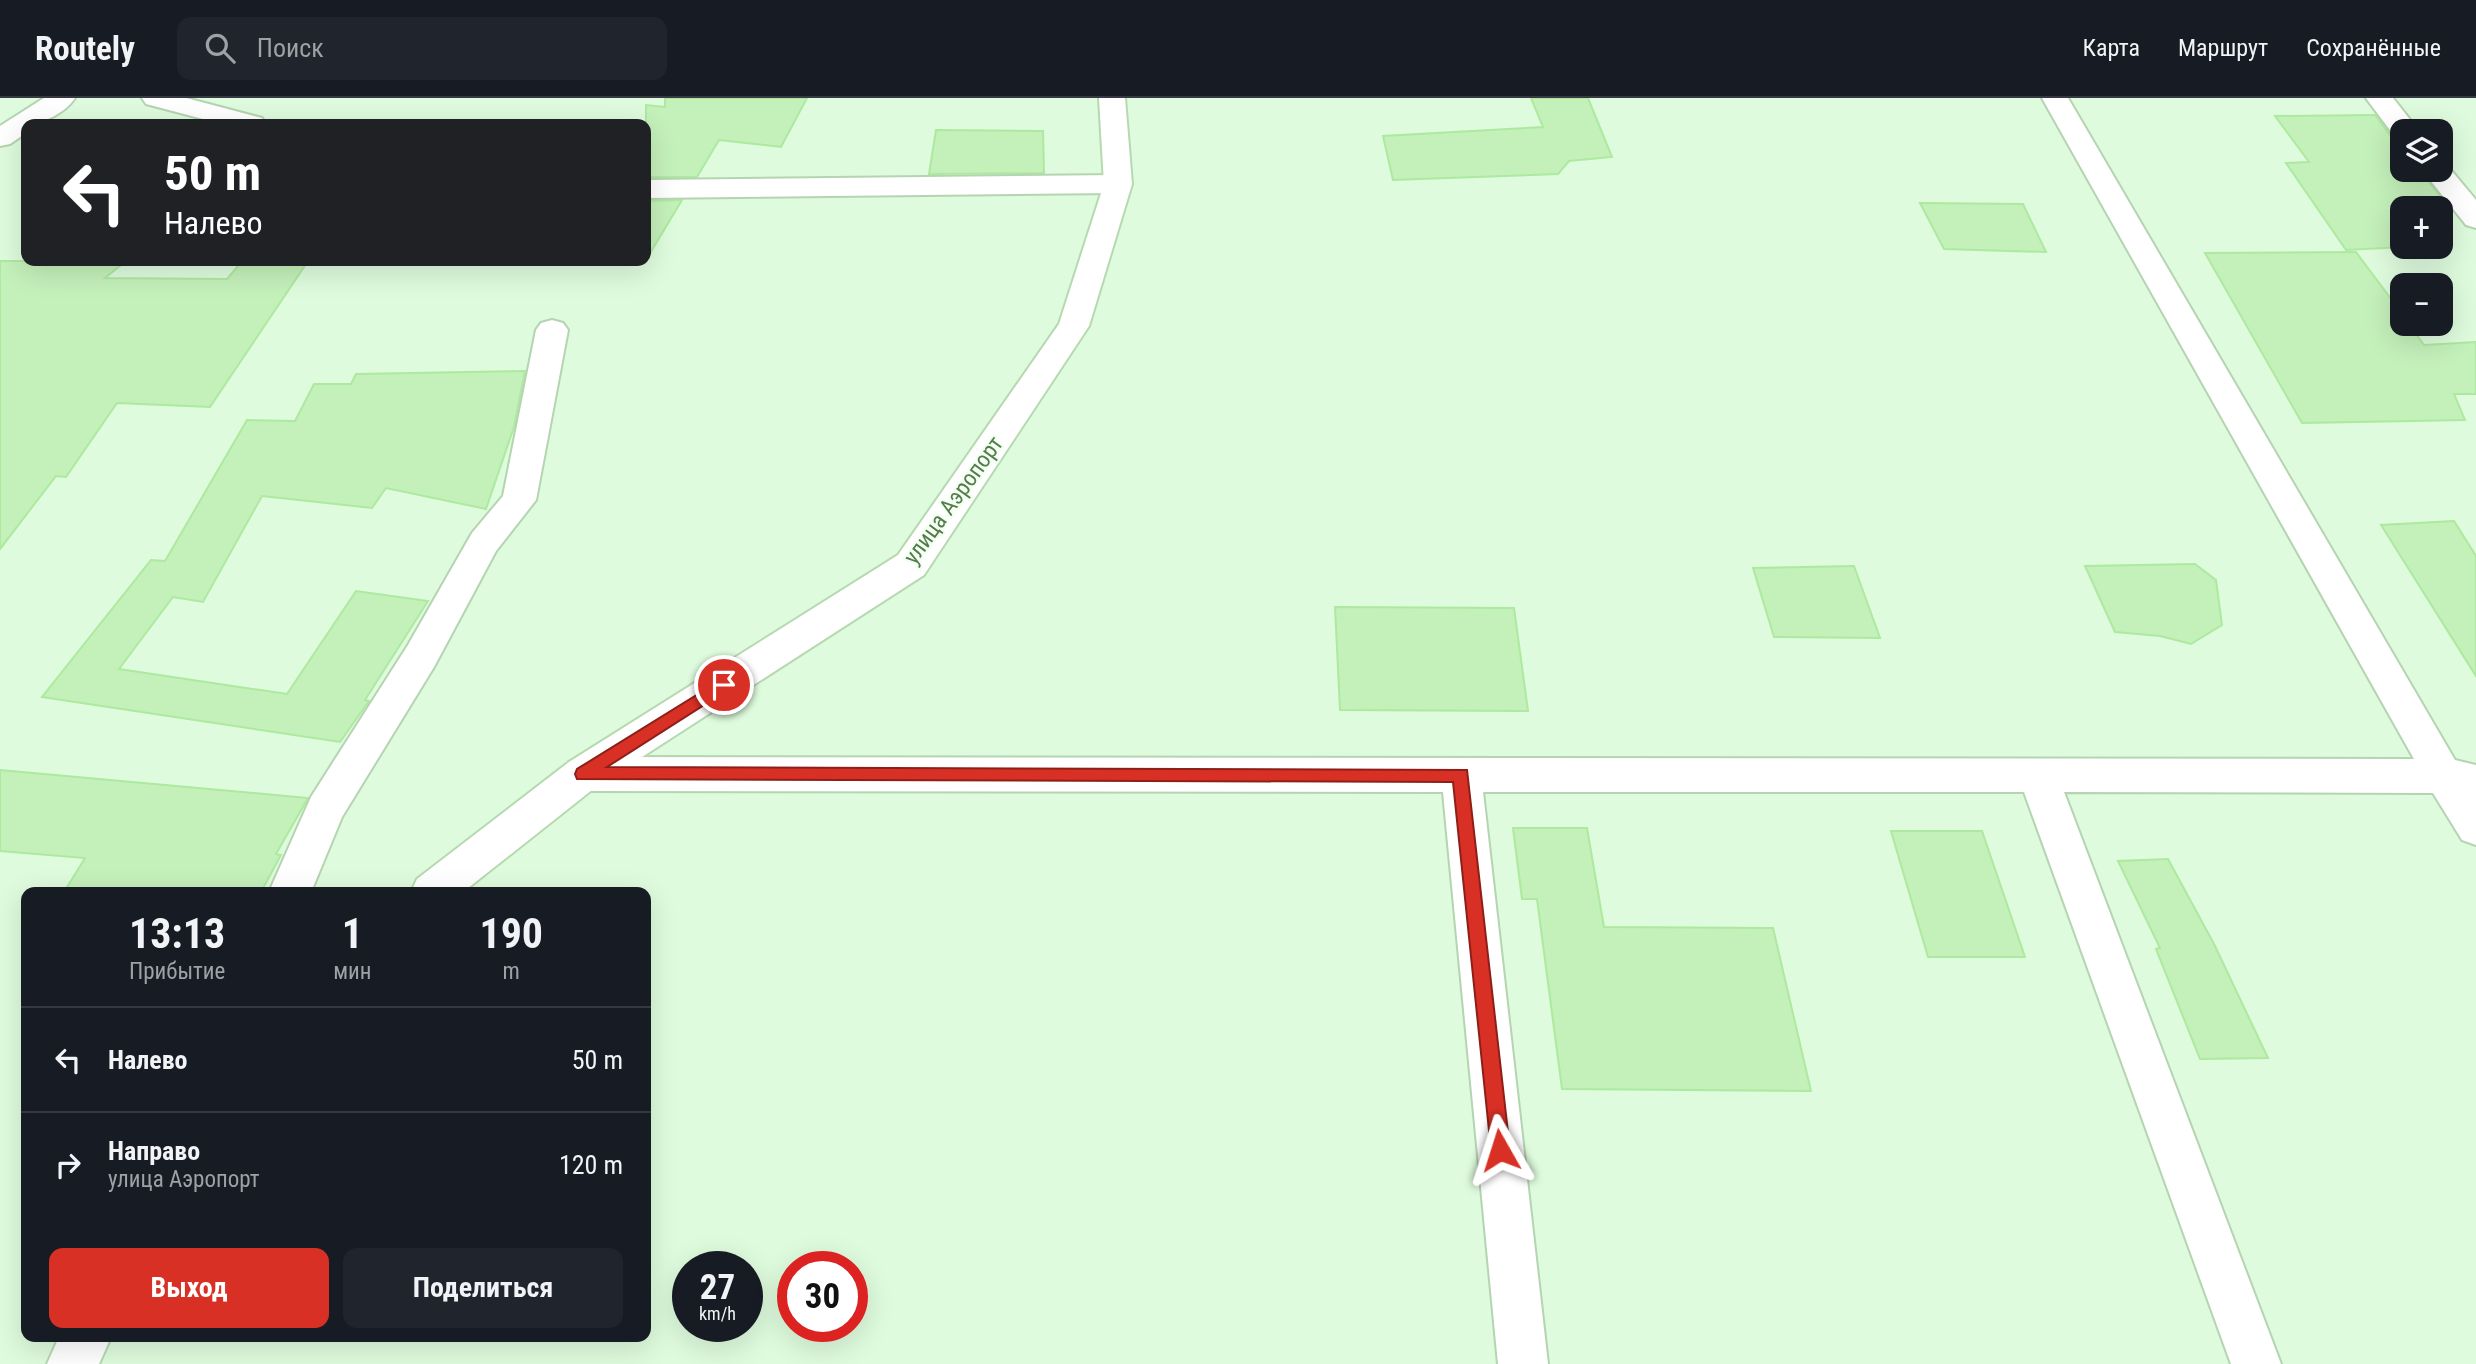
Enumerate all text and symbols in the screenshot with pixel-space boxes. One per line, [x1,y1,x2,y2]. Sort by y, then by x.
search box [177,17,667,80]
text: Routely [35,29,135,68]
icon: search [201,29,239,67]
text: Поиск [257,33,324,63]
text: Карта [2083,34,2140,62]
text: Маршрут [2178,34,2268,62]
text: Сохранённые [2306,34,2441,62]
map controls [2390,119,2453,336]
button: layers [2390,119,2453,182]
text: 50 m [164,145,261,202]
icon: left [49,147,140,238]
button: + [2390,196,2453,259]
text: Налево [164,204,263,242]
button: − [2390,273,2453,336]
street label: улица Аэропорт [898,431,1009,569]
pin [694,655,754,715]
icon: arrive [705,666,743,704]
text: 13:13 [129,909,225,958]
text: 1 [342,909,363,958]
text: 190 [479,909,543,958]
text: Прибытие [129,958,225,985]
text: мин [333,958,372,985]
text: m [503,958,520,985]
icon: left [49,1041,87,1079]
text: Налево [108,1045,188,1075]
text: 50 m [572,1045,623,1075]
position arrow [1463,1113,1537,1187]
text: Направо [108,1136,200,1166]
icon: right [49,1146,87,1184]
text: 120 m [559,1150,623,1180]
text: улица Аэропорт [108,1166,259,1193]
button: Выход [49,1248,329,1328]
button: Поделиться [343,1248,623,1328]
speed limit sign: 30 [777,1251,868,1342]
text: 27 [700,1267,735,1308]
text: km/h [699,1303,736,1324]

